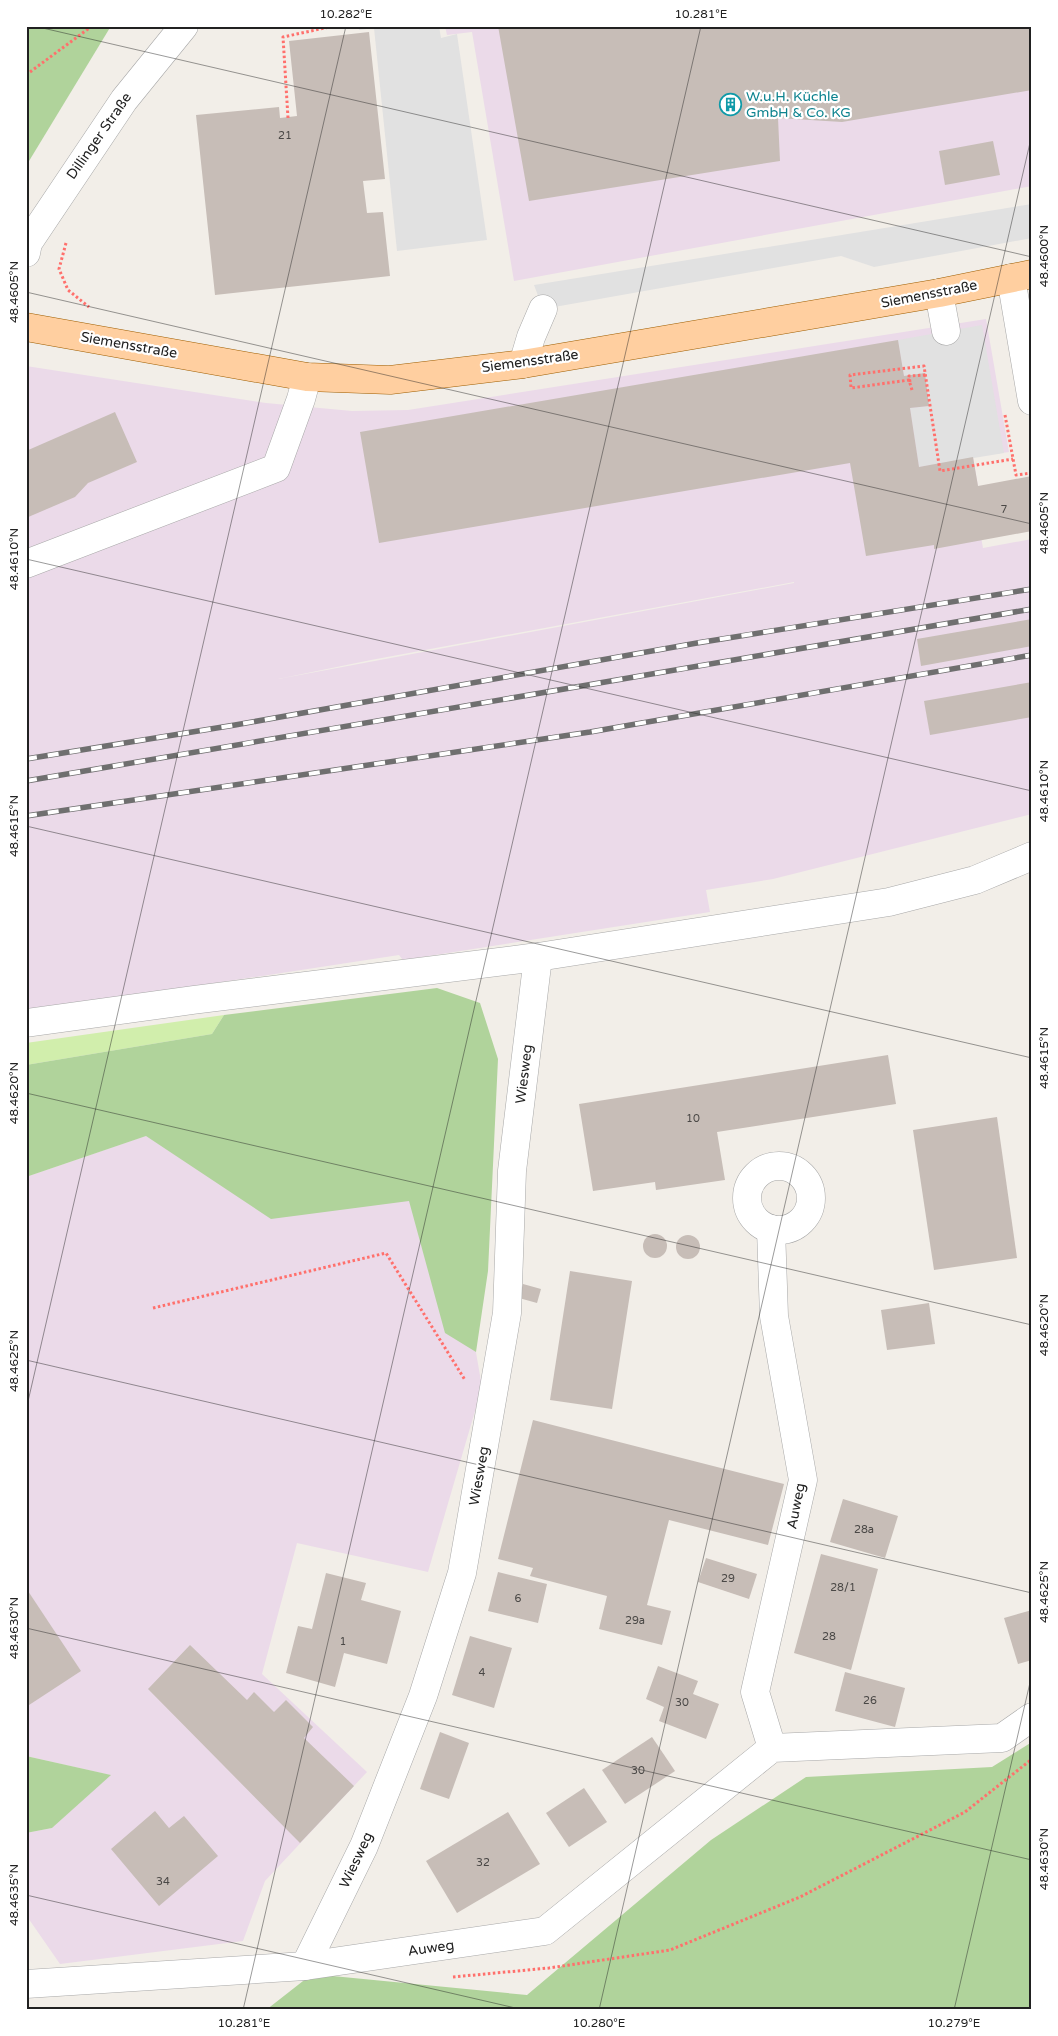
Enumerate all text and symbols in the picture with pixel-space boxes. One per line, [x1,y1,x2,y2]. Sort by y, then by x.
text: 10.282°E [320,7,373,21]
text: 10.281°E [675,7,728,21]
place label: W.u.H. Küchle GmbH & Co. KG [746,88,851,121]
street label: Dillinger Straße [63,89,135,183]
building icon: W.u.H. Küchle GmbH & Co. KG [718,92,742,116]
house number: 21 [278,129,292,142]
text: 48.4600°N [1037,225,1051,287]
text: 48.4605°N [7,261,21,323]
street label: Siemensstraße [879,276,979,312]
street label: Siemensstraße [79,328,179,362]
street label: Siemensstraße [480,346,580,376]
text: 48.4605°N [1037,492,1051,554]
house number: 7 [1001,503,1008,516]
text: 48.4610°N [7,528,21,590]
text: 48.4610°N [1037,760,1051,822]
text: 48.4615°N [7,795,21,857]
text: 48.4615°N [1037,1027,1051,1089]
street label: Wiesweg [512,1043,536,1105]
text: 48.4620°N [7,1062,21,1124]
house number: 10 [686,1112,700,1125]
text: 48.4620°N [1037,1294,1051,1356]
text: 48.4625°N [7,1330,21,1392]
street label: Wiesweg [465,1445,493,1507]
street label: Auweg [783,1482,809,1530]
house number: 28a [854,1523,874,1536]
text: 48.4625°N [1037,1561,1051,1623]
house number: 29 [721,1572,735,1585]
house number: 28/1 [830,1581,856,1594]
house number: 6 [515,1592,522,1605]
text: 48.4630°N [7,1597,21,1659]
house number: 29a [625,1614,645,1627]
house number: 28 [822,1630,836,1643]
house number: 1 [340,1635,346,1648]
house number: 4 [479,1666,486,1679]
house number: 26 [863,1694,877,1707]
house number: 30 [675,1696,689,1709]
house number: 30 [631,1764,645,1777]
text: 48.4630°N [1037,1828,1051,1890]
street label: Wiesweg [336,1829,376,1891]
house number: 32 [476,1856,490,1869]
text: 48.4635°N [7,1864,21,1926]
house number: 34 [156,1875,170,1888]
street label: Auweg [407,1936,455,1960]
text: 10.281°E [218,2016,271,2030]
text: 10.280°E [573,2016,626,2030]
text: 10.279°E [928,2016,981,2030]

